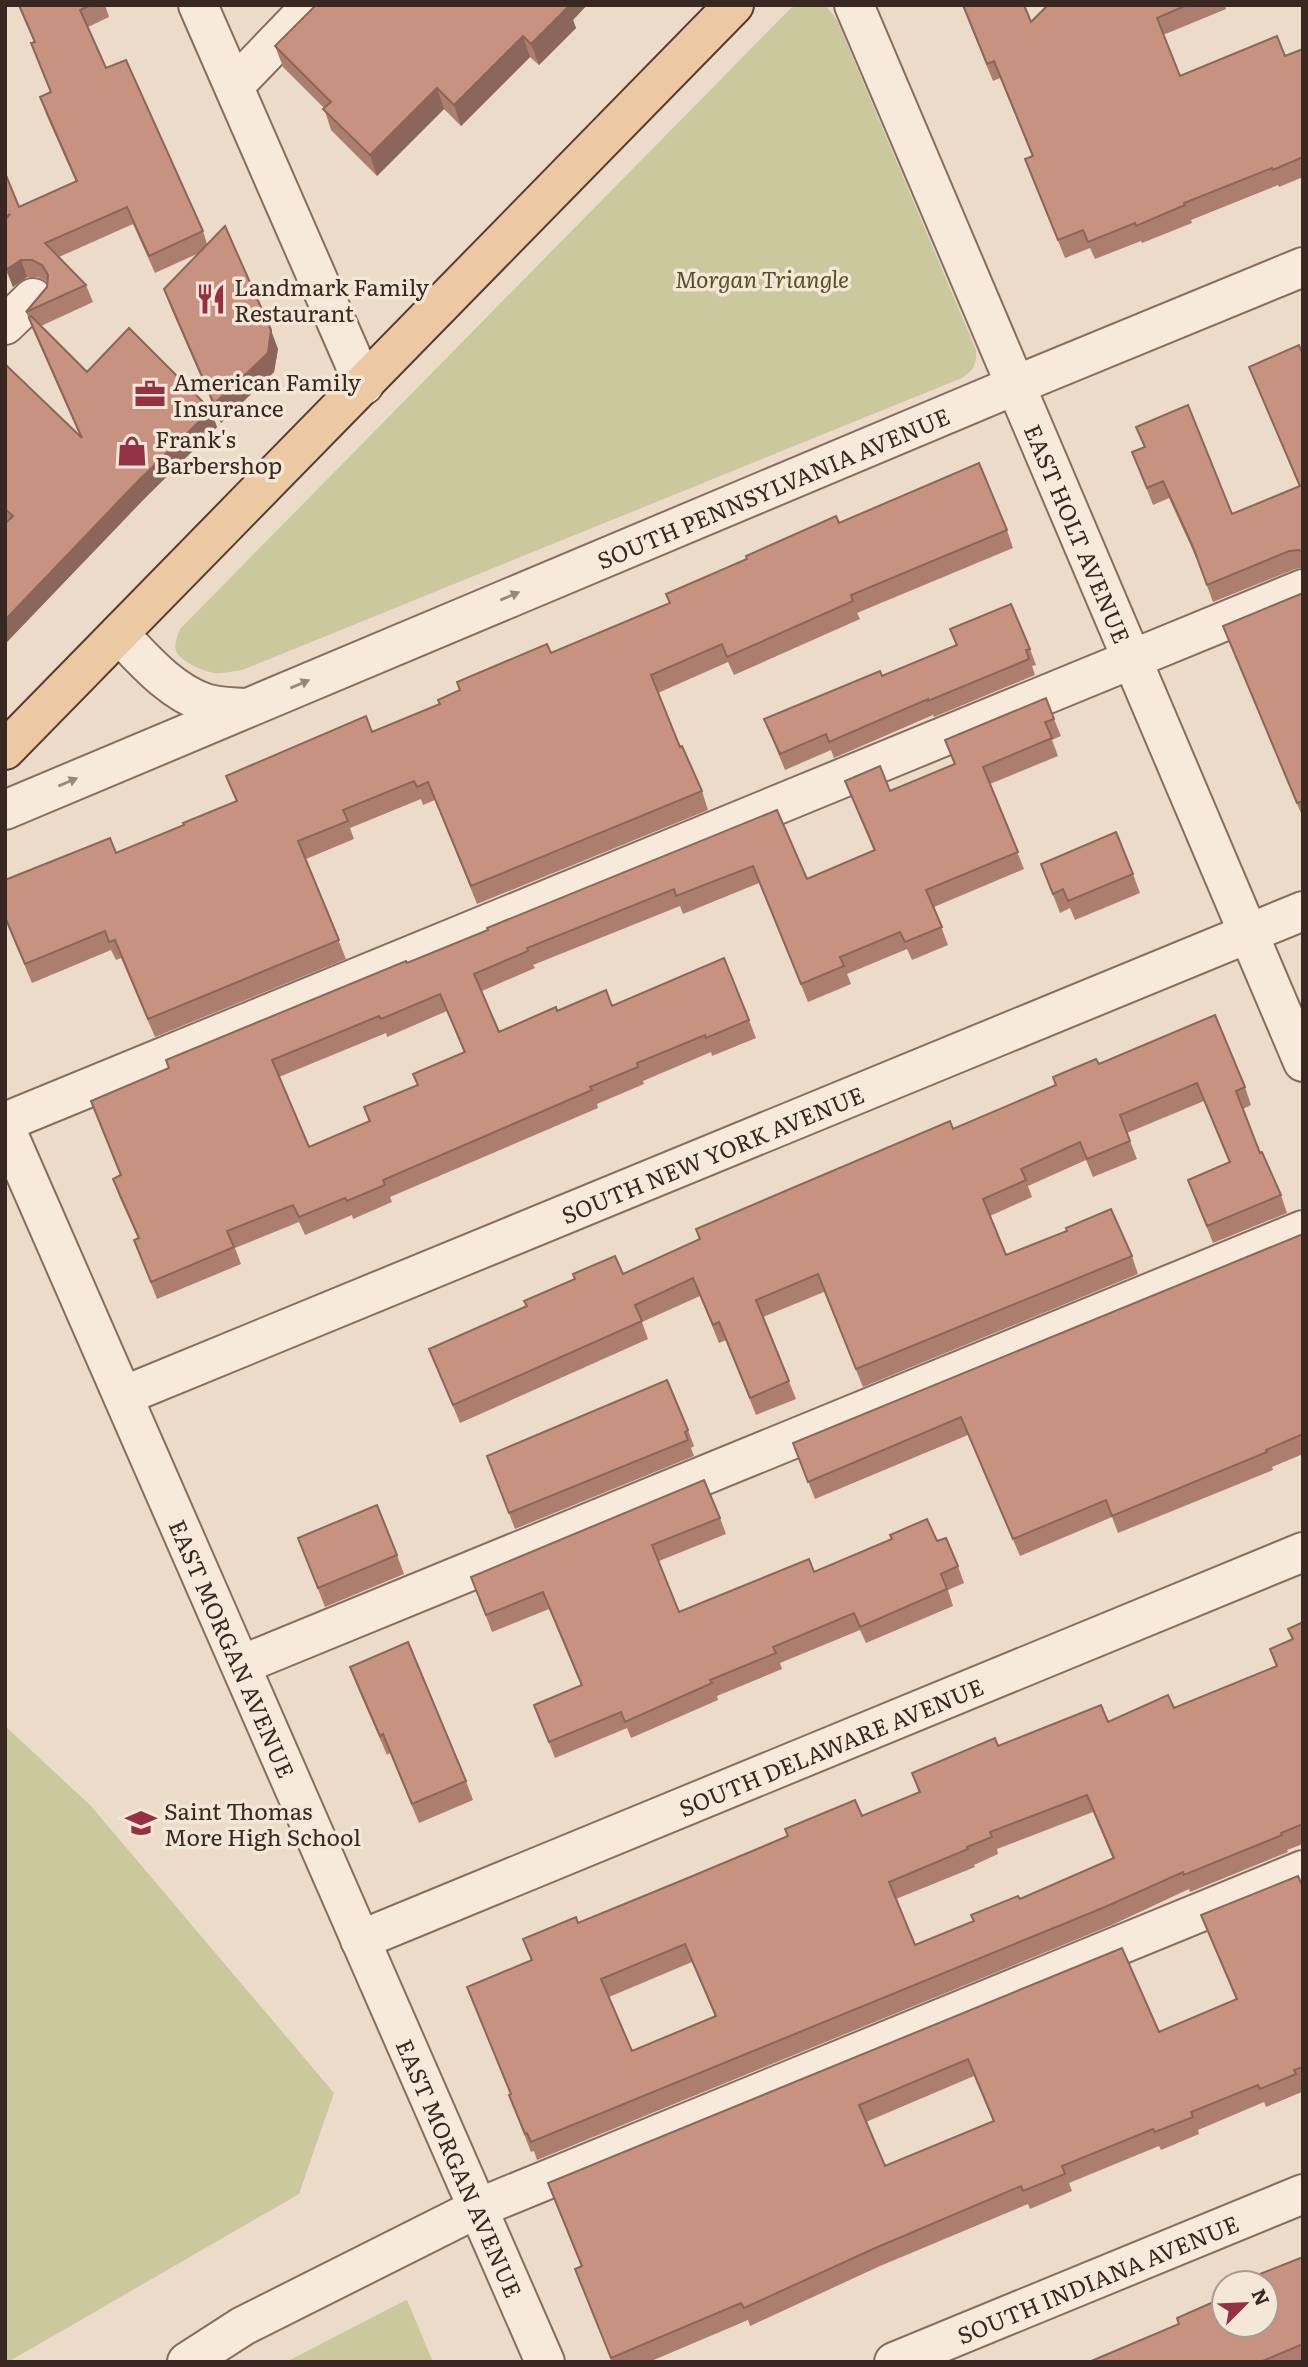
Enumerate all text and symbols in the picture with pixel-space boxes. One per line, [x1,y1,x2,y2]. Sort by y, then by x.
park label: Morgan Triangle [675,261,849,295]
place label: Landmark Family Restaurant [234,269,430,329]
restaurant icon: Landmark Family Restaurant [194,282,228,316]
place label: American Family Insurance [173,364,362,424]
office icon: American Family Insurance [133,377,167,411]
street label: SOUTH PENNSYLVANIA AVENUE [591,398,955,576]
street label: EAST HOLT AVENUE [1017,418,1140,648]
place label: Frank's Barbershop [155,421,282,481]
shop icon: Frank's Barbershop [115,434,149,468]
one-way arrow [499,591,520,602]
one-way arrow [290,678,310,690]
one-way arrow [57,776,78,787]
street label: SOUTH NEW YORK AVENUE [556,1076,869,1231]
street label: EAST MORGAN AVENUE [161,1514,304,1783]
street label: SOUTH DELAWARE AVENUE [673,1668,988,1824]
place label: Saint Thomas More High School [164,1793,361,1853]
school or university icon: Saint Thomas More High School [124,1806,158,1840]
street label: EAST MORGAN AVENUE [389,2033,532,2302]
street label: SOUTH INDIANA AVENUE [952,2205,1243,2351]
north arrow [1210,2269,1280,2339]
text: N [1245,2284,1277,2310]

